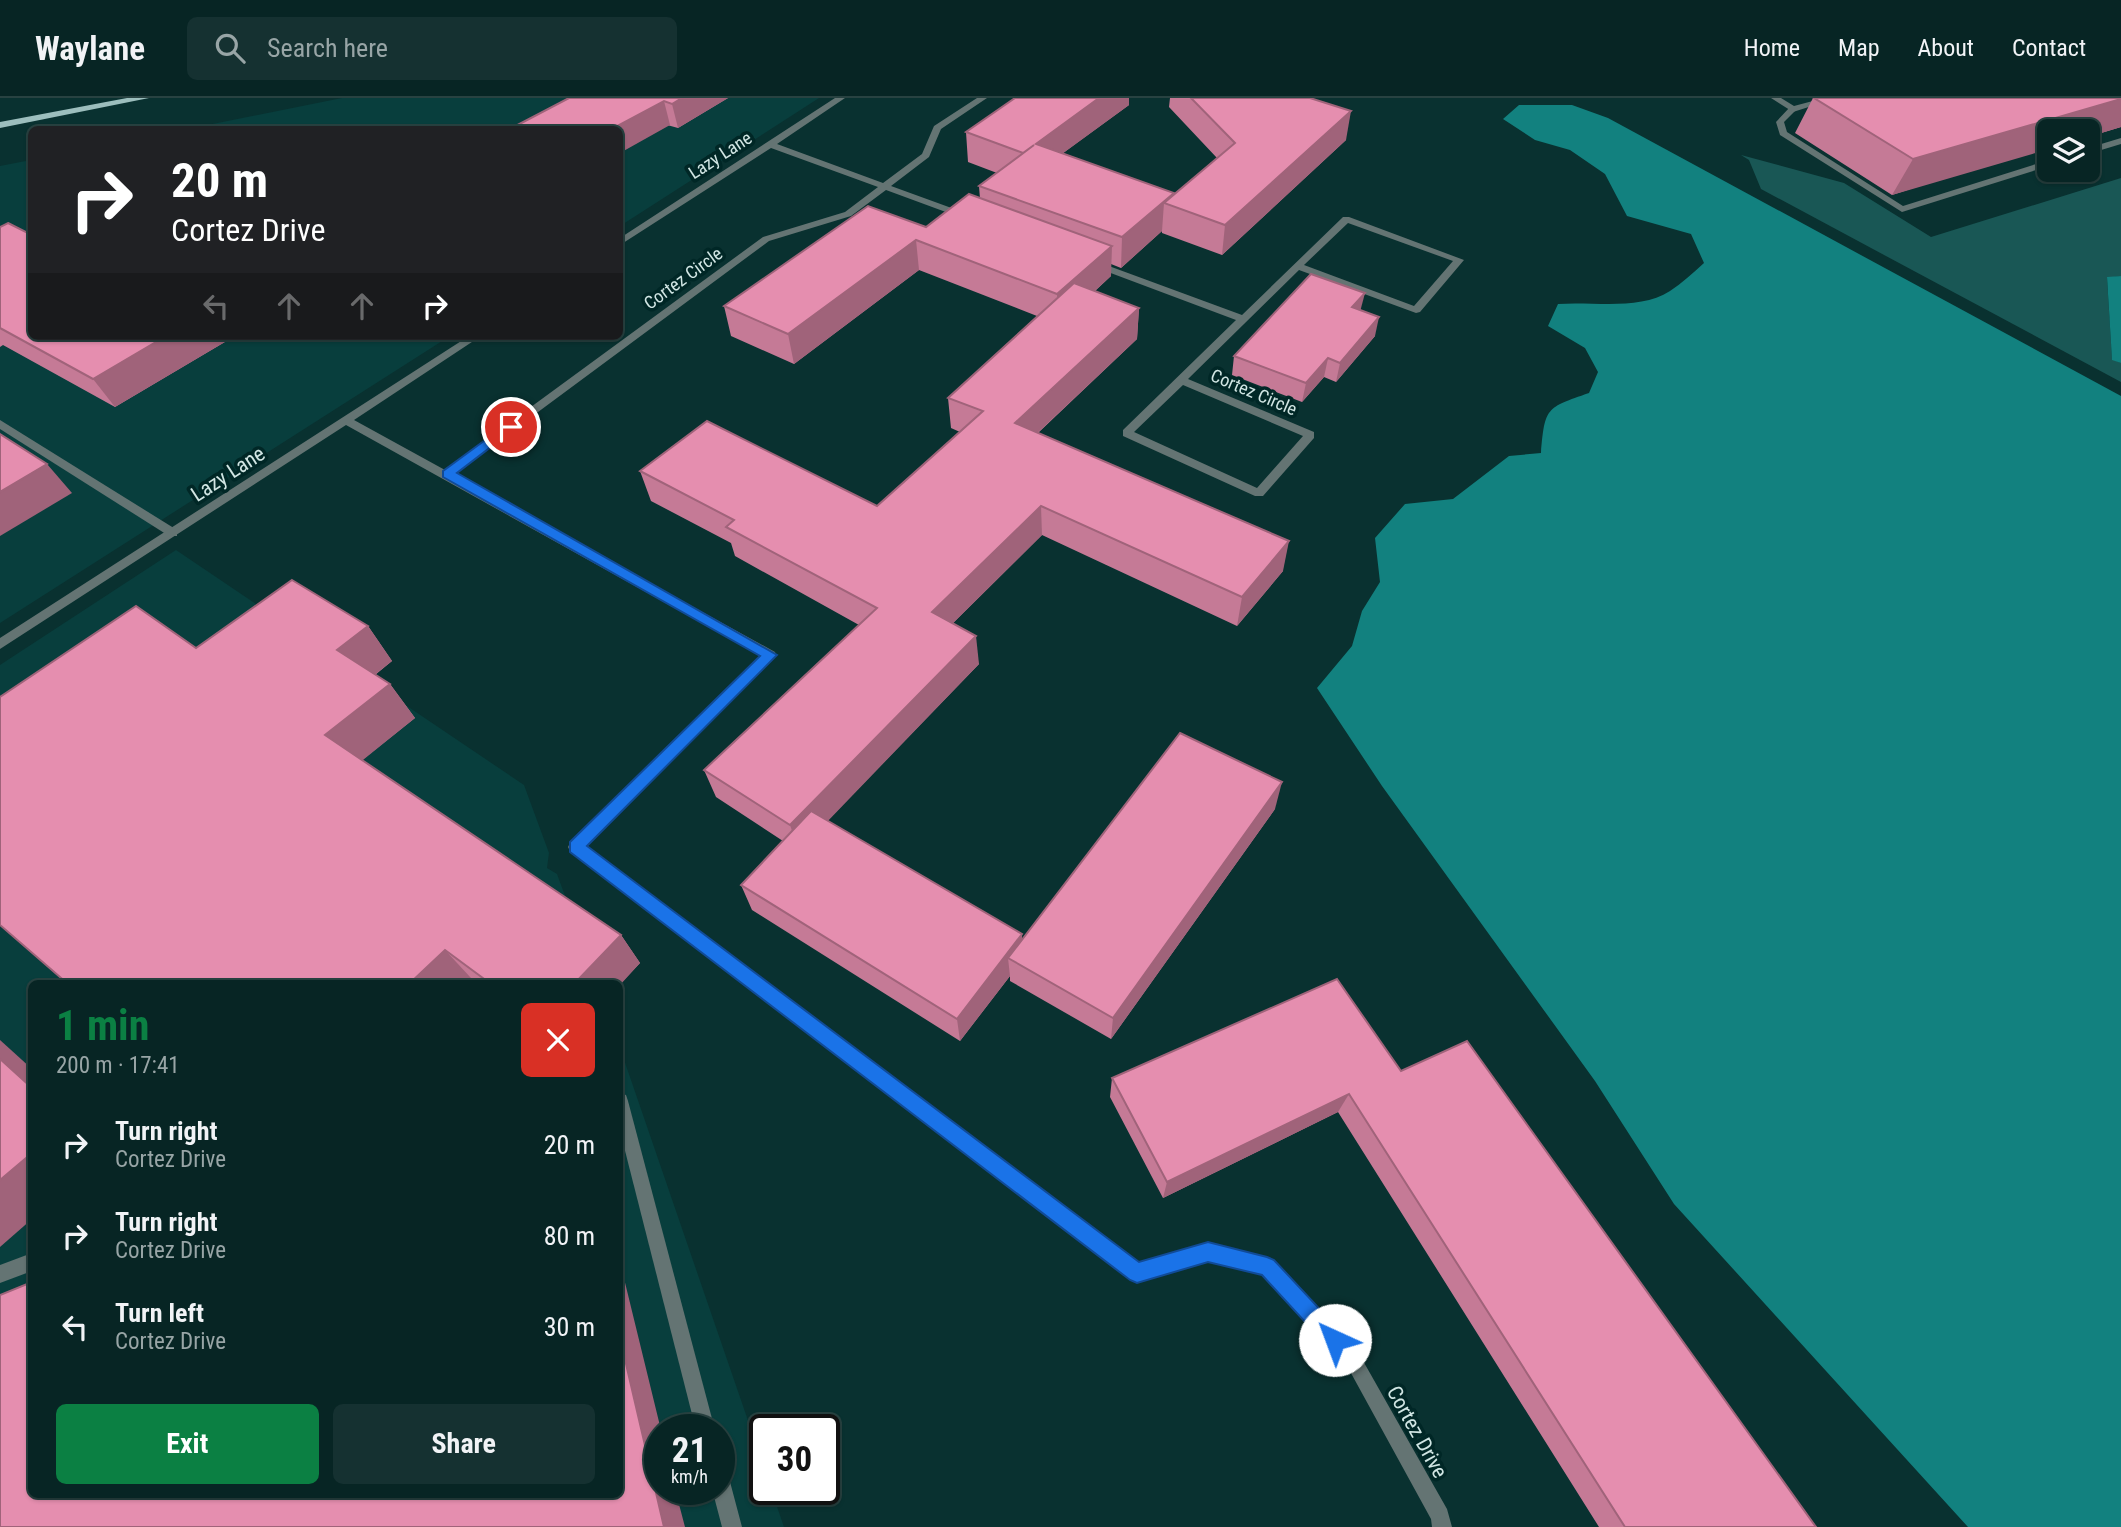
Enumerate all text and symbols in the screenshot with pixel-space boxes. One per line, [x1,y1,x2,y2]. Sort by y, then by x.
search box [187,17,677,80]
text: Waylane [35,29,145,68]
icon: search [211,29,249,67]
text: Search here [267,33,388,63]
text: Home [1744,34,1800,62]
text: Map [1838,34,1880,62]
text: About [1918,34,1974,62]
text: Contact [2012,34,2086,62]
map controls [2037,119,2100,182]
button: layers [2037,119,2100,182]
street label: Lazy Lane [684,127,756,183]
text: 20 m [171,152,268,209]
icon: right [56,154,147,245]
text: Cortez Drive [171,211,325,249]
street label: Cortez Circle [640,243,726,313]
icon: left [197,287,235,325]
icon: ahead [270,287,308,325]
icon: ahead [343,287,381,325]
icon: right [416,287,454,325]
street label: Cortez Circle [1208,364,1300,420]
pin [481,397,541,457]
icon: arrive [492,408,530,446]
street label: Lazy Lane [187,441,269,507]
text: 1 min [56,1001,149,1050]
button: close [521,1003,595,1077]
text: 200 m · 17:41 [56,1052,180,1079]
text: Turn right [115,1116,217,1146]
icon: right [56,1126,94,1164]
text: 20 m [544,1130,595,1160]
text: Cortez Drive [115,1146,226,1173]
text: Turn right [115,1207,217,1237]
icon: right [56,1217,94,1255]
text: 80 m [544,1221,595,1251]
text: Cortez Drive [115,1237,226,1264]
text: Turn left [115,1298,204,1328]
position arrow [1298,1303,1372,1377]
icon: left [56,1308,94,1346]
text: 30 m [544,1312,595,1342]
text: Cortez Drive [115,1328,226,1355]
street label: Cortez Drive [1382,1382,1452,1482]
button: Exit [56,1404,319,1484]
button: Share [333,1404,595,1484]
speed limit sign: 30 [749,1414,840,1505]
text: 21 [672,1430,707,1471]
text: km/h [671,1466,708,1487]

